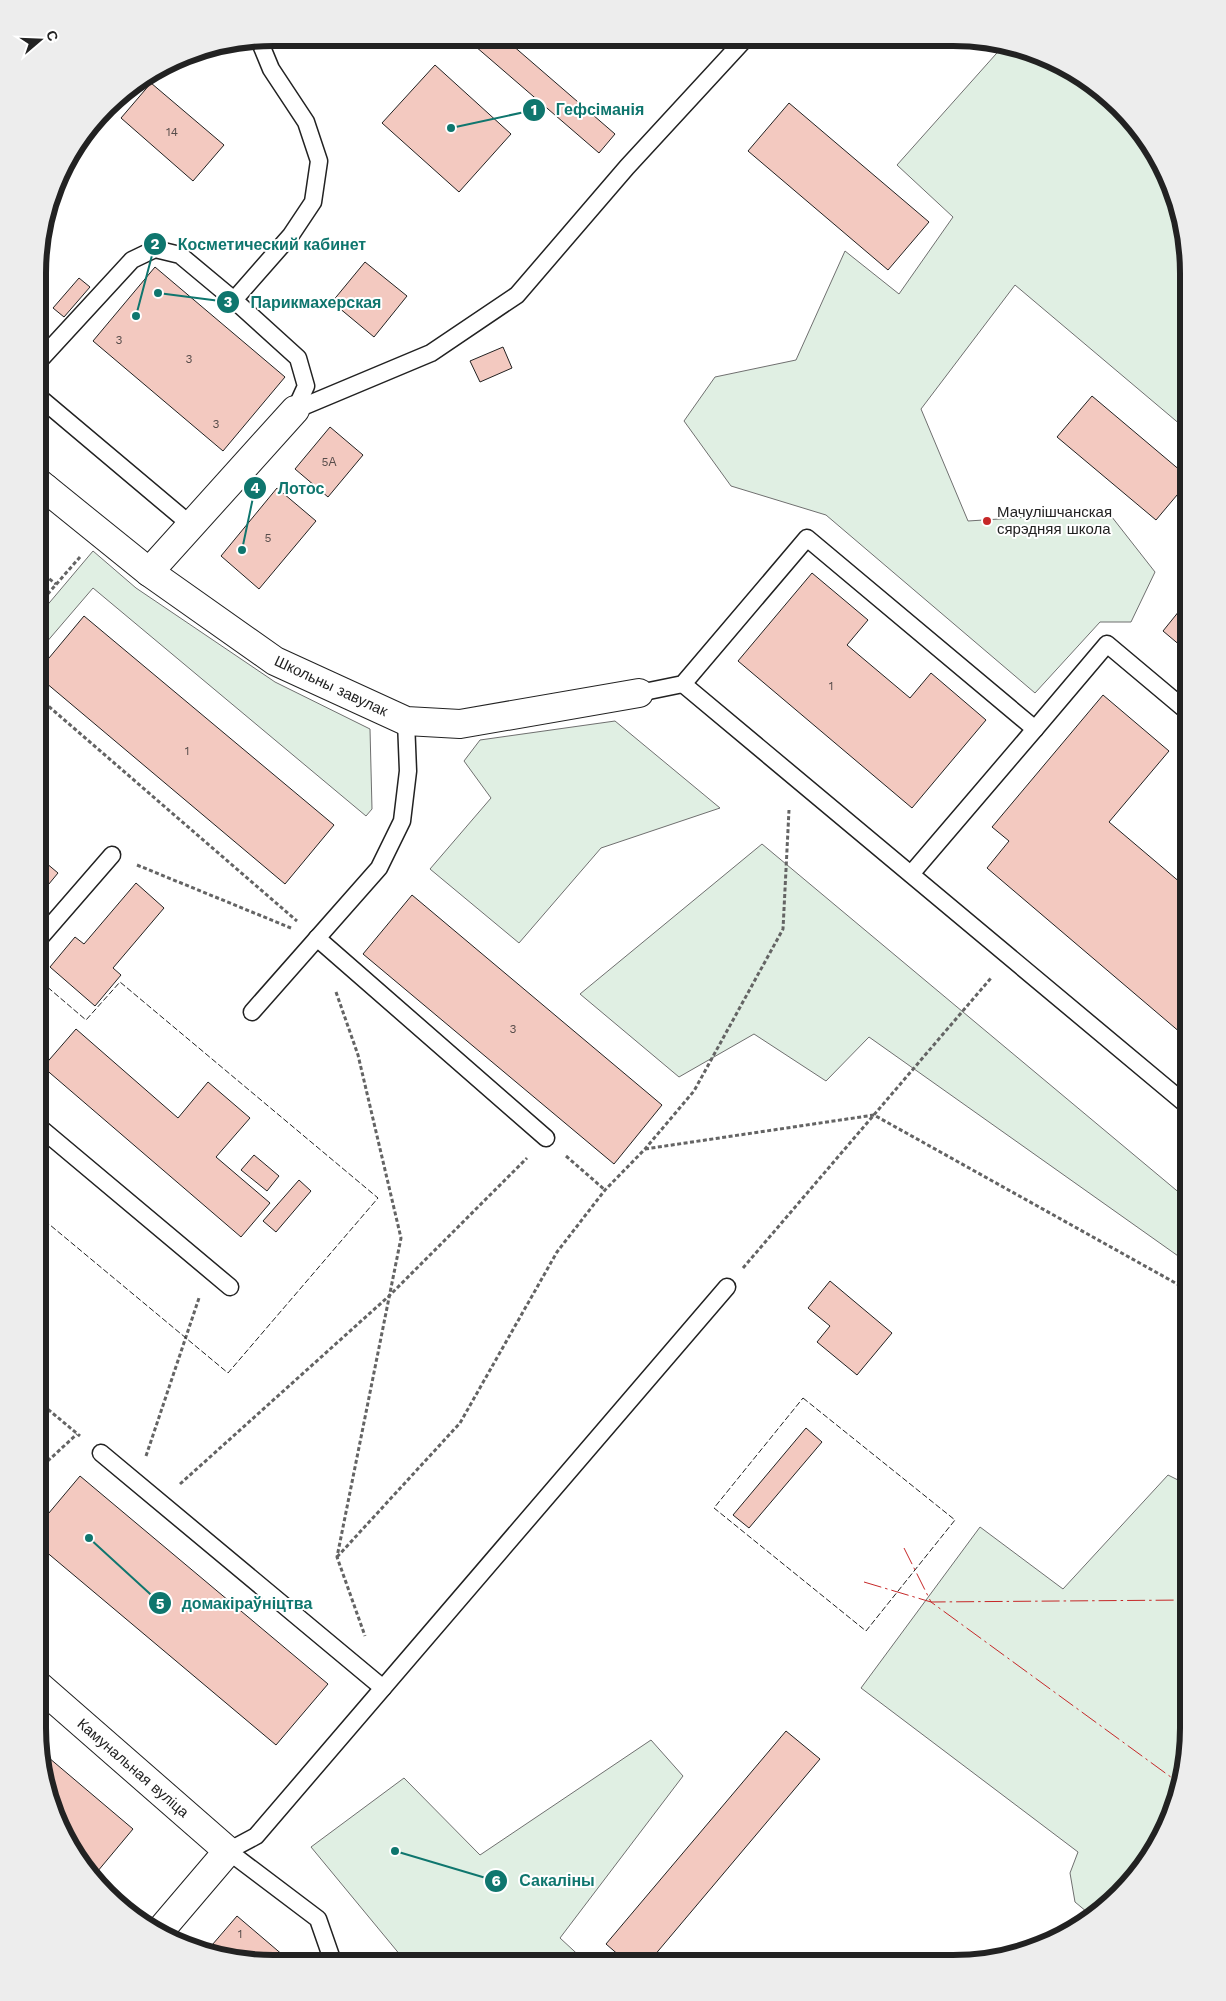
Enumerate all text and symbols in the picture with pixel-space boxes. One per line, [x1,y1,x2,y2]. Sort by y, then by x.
north arrow [15,15,65,65]
text: С [43,28,62,43]
callout: Гефсіманія [521,94,655,125]
text: Гефсіманія [556,100,644,119]
text: 1 [531,101,537,119]
house number: 14 [166,125,178,139]
callout: Косметический кабинет [143,229,376,260]
text: 2 [151,235,160,253]
text: Косметический кабинет [178,235,366,254]
callout: Парикмахерская [216,287,392,318]
text: 3 [224,293,233,311]
text: Парикмахерская [251,293,381,312]
house number: 3 [116,333,123,347]
house number: 3 [186,352,193,366]
house number: 3 [213,417,220,431]
house number: 5А [322,455,337,469]
callout: Лотос [243,473,334,504]
text: 4 [250,479,260,497]
text: Лотос [278,479,324,498]
place label: Мачулішчанская сярэдняя школа [997,503,1112,538]
marker: Мачулішчанская сярэдняя школа [981,515,993,527]
house number: 5 [265,531,272,545]
street label: Школьны завулак [271,652,391,720]
house number: 1 [829,679,833,693]
house number: 1 [185,744,189,758]
house number: 3 [510,1022,517,1036]
callout: домакіраўніцтва [147,1588,323,1619]
text: домакіраўніцтва [182,1594,312,1613]
text: 5 [156,1595,165,1613]
street label: Камунальная вуліца [74,1715,193,1822]
callout: Сакаліны [484,1865,604,1896]
text: Сакаліны [519,1871,595,1890]
text: 6 [491,1872,501,1890]
house number: 1 [238,1927,242,1941]

